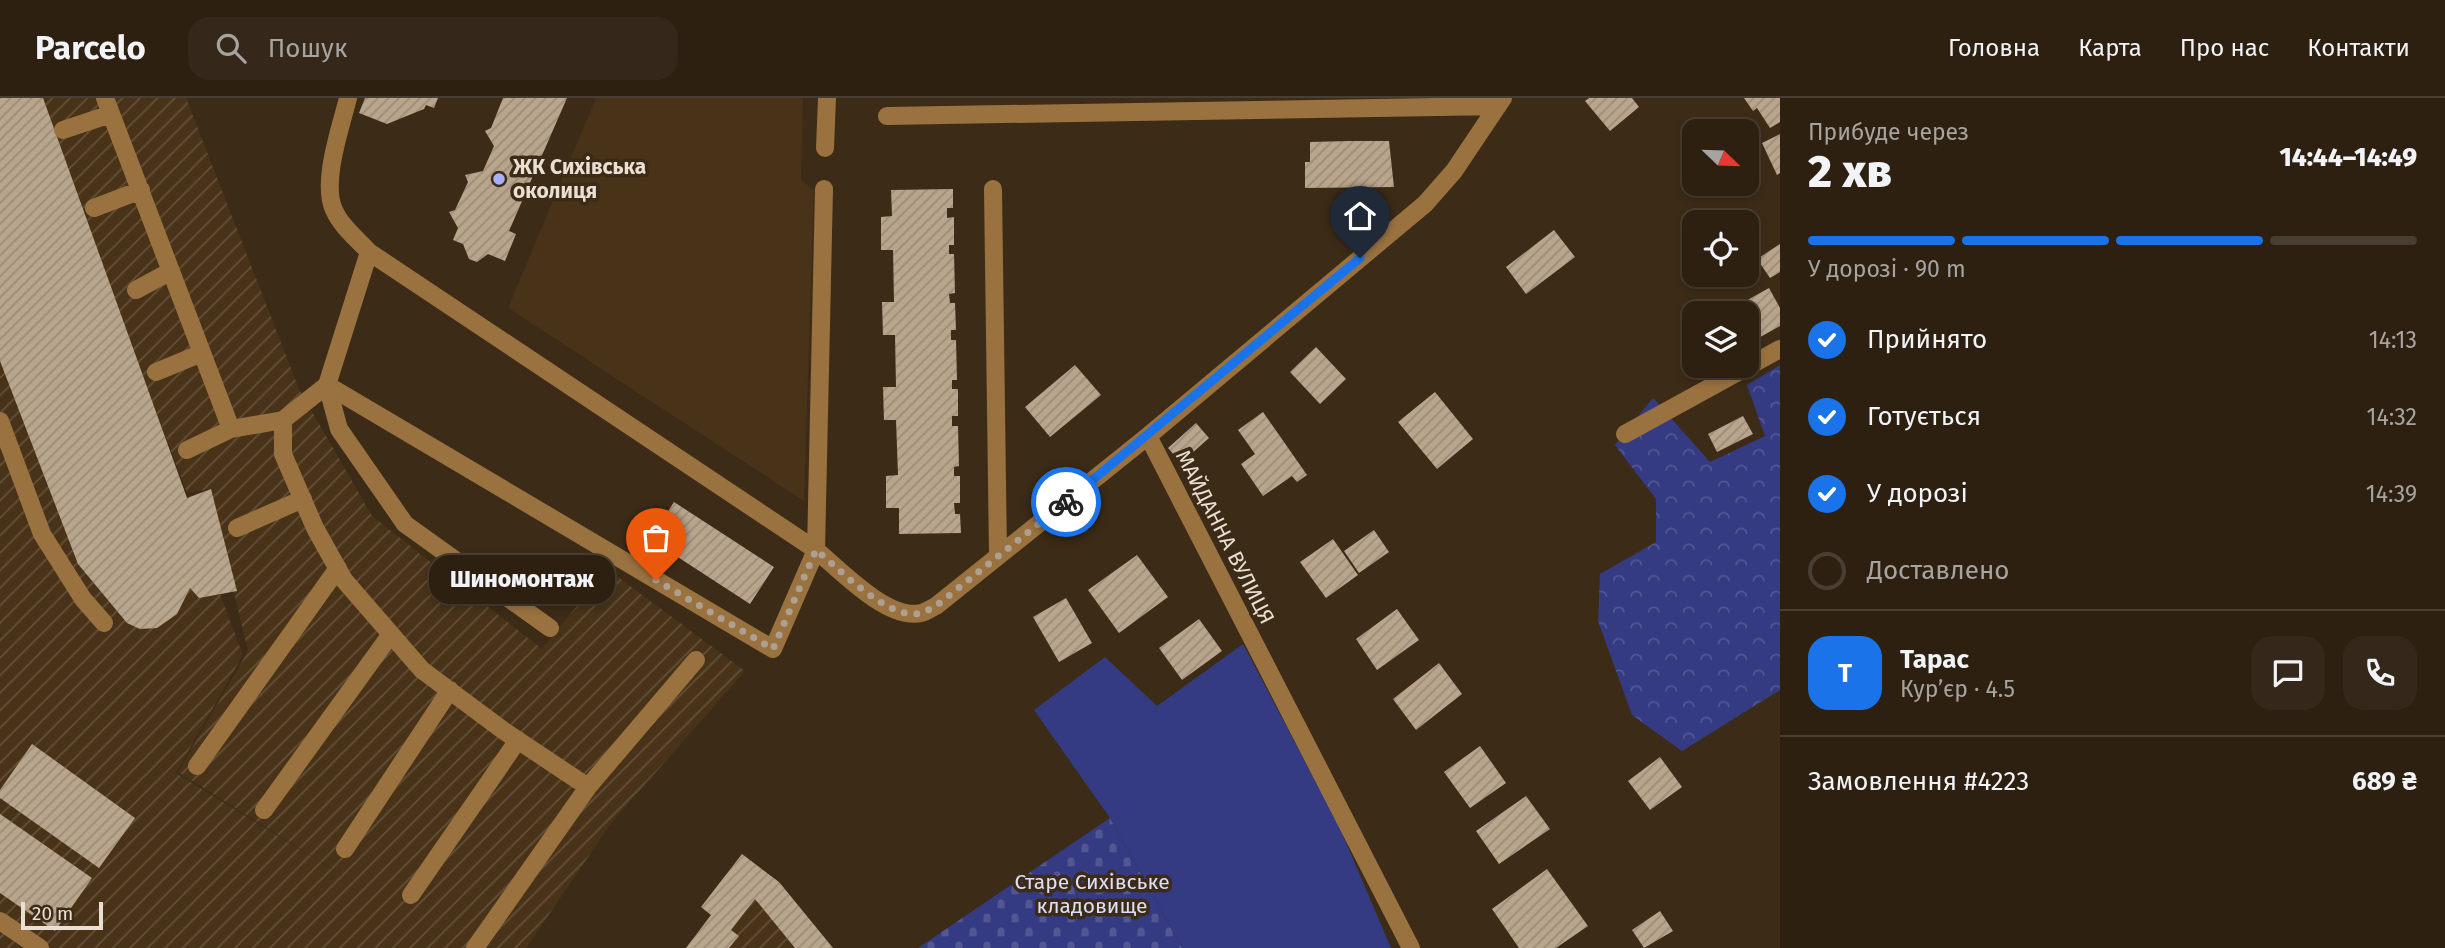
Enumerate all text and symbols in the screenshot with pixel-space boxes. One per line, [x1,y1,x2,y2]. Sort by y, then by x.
search box [188,17,678,80]
text: Parcelo [35,28,146,68]
icon: search [212,29,250,67]
text: Пошук [268,33,347,64]
text: Головна [1948,34,2040,62]
text: Карта [2078,34,2142,62]
text: Про нас [2180,34,2269,62]
text: Контакти [2307,34,2410,62]
text: Прибуде через [1808,118,1969,146]
north arrow [1682,119,1759,196]
map controls [1682,119,1759,378]
text: 14:44–14:49 [2279,142,2417,173]
text: 2 хв [1808,144,1892,199]
place label: ЖК Сихівська околиця [512,154,646,204]
marker: ЖК Сихівська околиця [491,171,507,187]
pin [1330,186,1390,258]
icon: home [1341,197,1379,235]
button: locate [1682,210,1759,287]
text: У дорозі · 90 m [1808,255,1966,283]
button: layers [1682,301,1759,378]
icon: check [1808,321,1846,359]
text: Прийнято [1867,324,1987,355]
text: 14:13 [2369,326,2417,354]
icon: check [1808,398,1846,436]
text: Готується [1867,401,1981,432]
text: 14:32 [2366,403,2417,431]
street label: МАЙДАННА ВУЛИЦЯ [1170,446,1280,628]
courier [1031,467,1101,537]
icon: check [1808,475,1846,513]
text: У дорозі [1867,478,1968,509]
text: 14:39 [2366,480,2417,508]
icon: bike [1047,483,1085,521]
pin [626,508,686,580]
icon: bag [637,519,675,557]
text: Доставлено [1867,555,2009,586]
callout: Шиномонтаж [428,556,614,604]
text: Шиномонтаж [450,565,594,593]
button: chat [2251,636,2325,710]
button: phone [2343,636,2417,710]
text: Тарас [1900,644,1969,675]
text: Т [1838,658,1852,689]
text: Кур’єр · 4.5 [1900,675,2015,703]
text: Замовлення #4223 [1808,766,2029,797]
text: 689 ₴ [2352,766,2417,797]
park label: Старе Сихівське кладовище [1014,869,1170,919]
scale bar [21,899,103,931]
text: 20 m [32,902,73,925]

